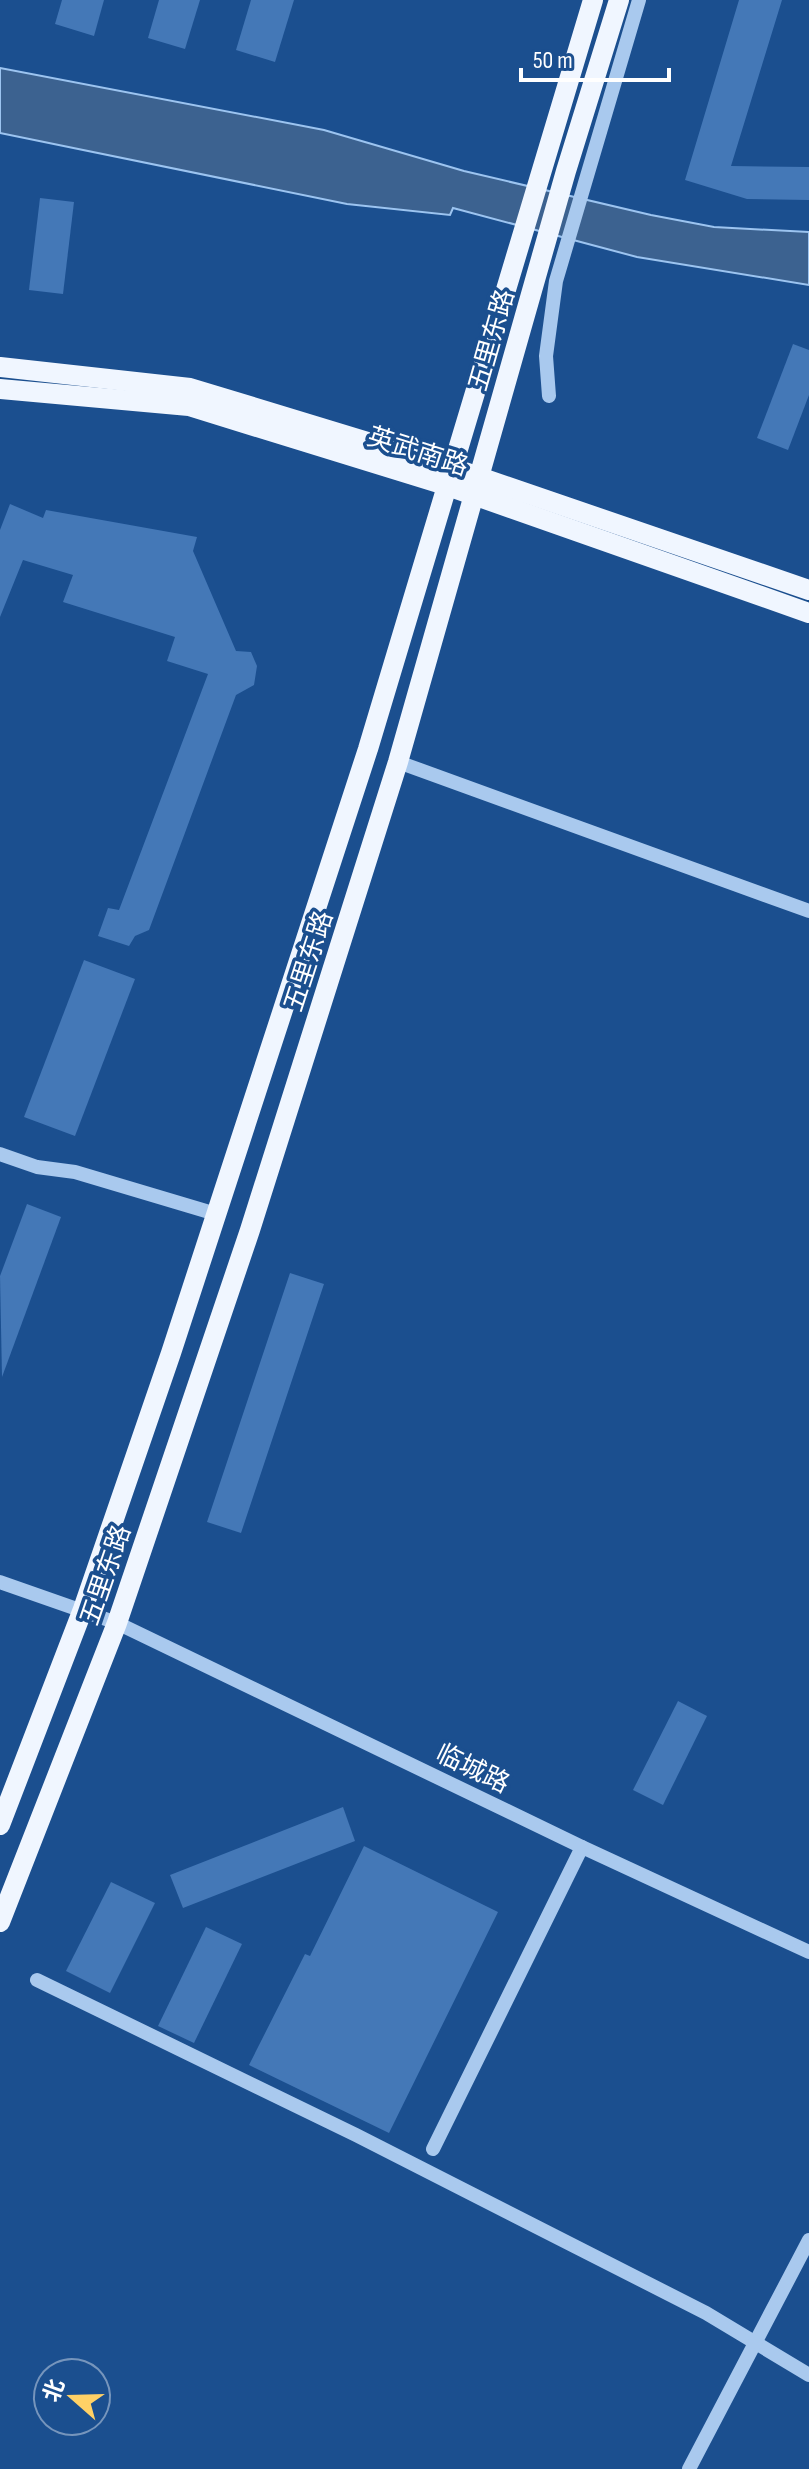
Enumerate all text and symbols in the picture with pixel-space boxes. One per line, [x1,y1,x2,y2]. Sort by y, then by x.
scale bar [521,32,669,82]
text: 50 m [533,46,573,75]
street label: 五里东路 [463,286,522,395]
street label: 英武南路 [363,422,472,483]
street label: 五里东路 [279,907,340,1016]
street label: 五里东路 [75,1521,138,1630]
street label: 临城路 [430,1738,514,1800]
north arrow [32,2357,112,2437]
text: 北 [38,2376,71,2406]

